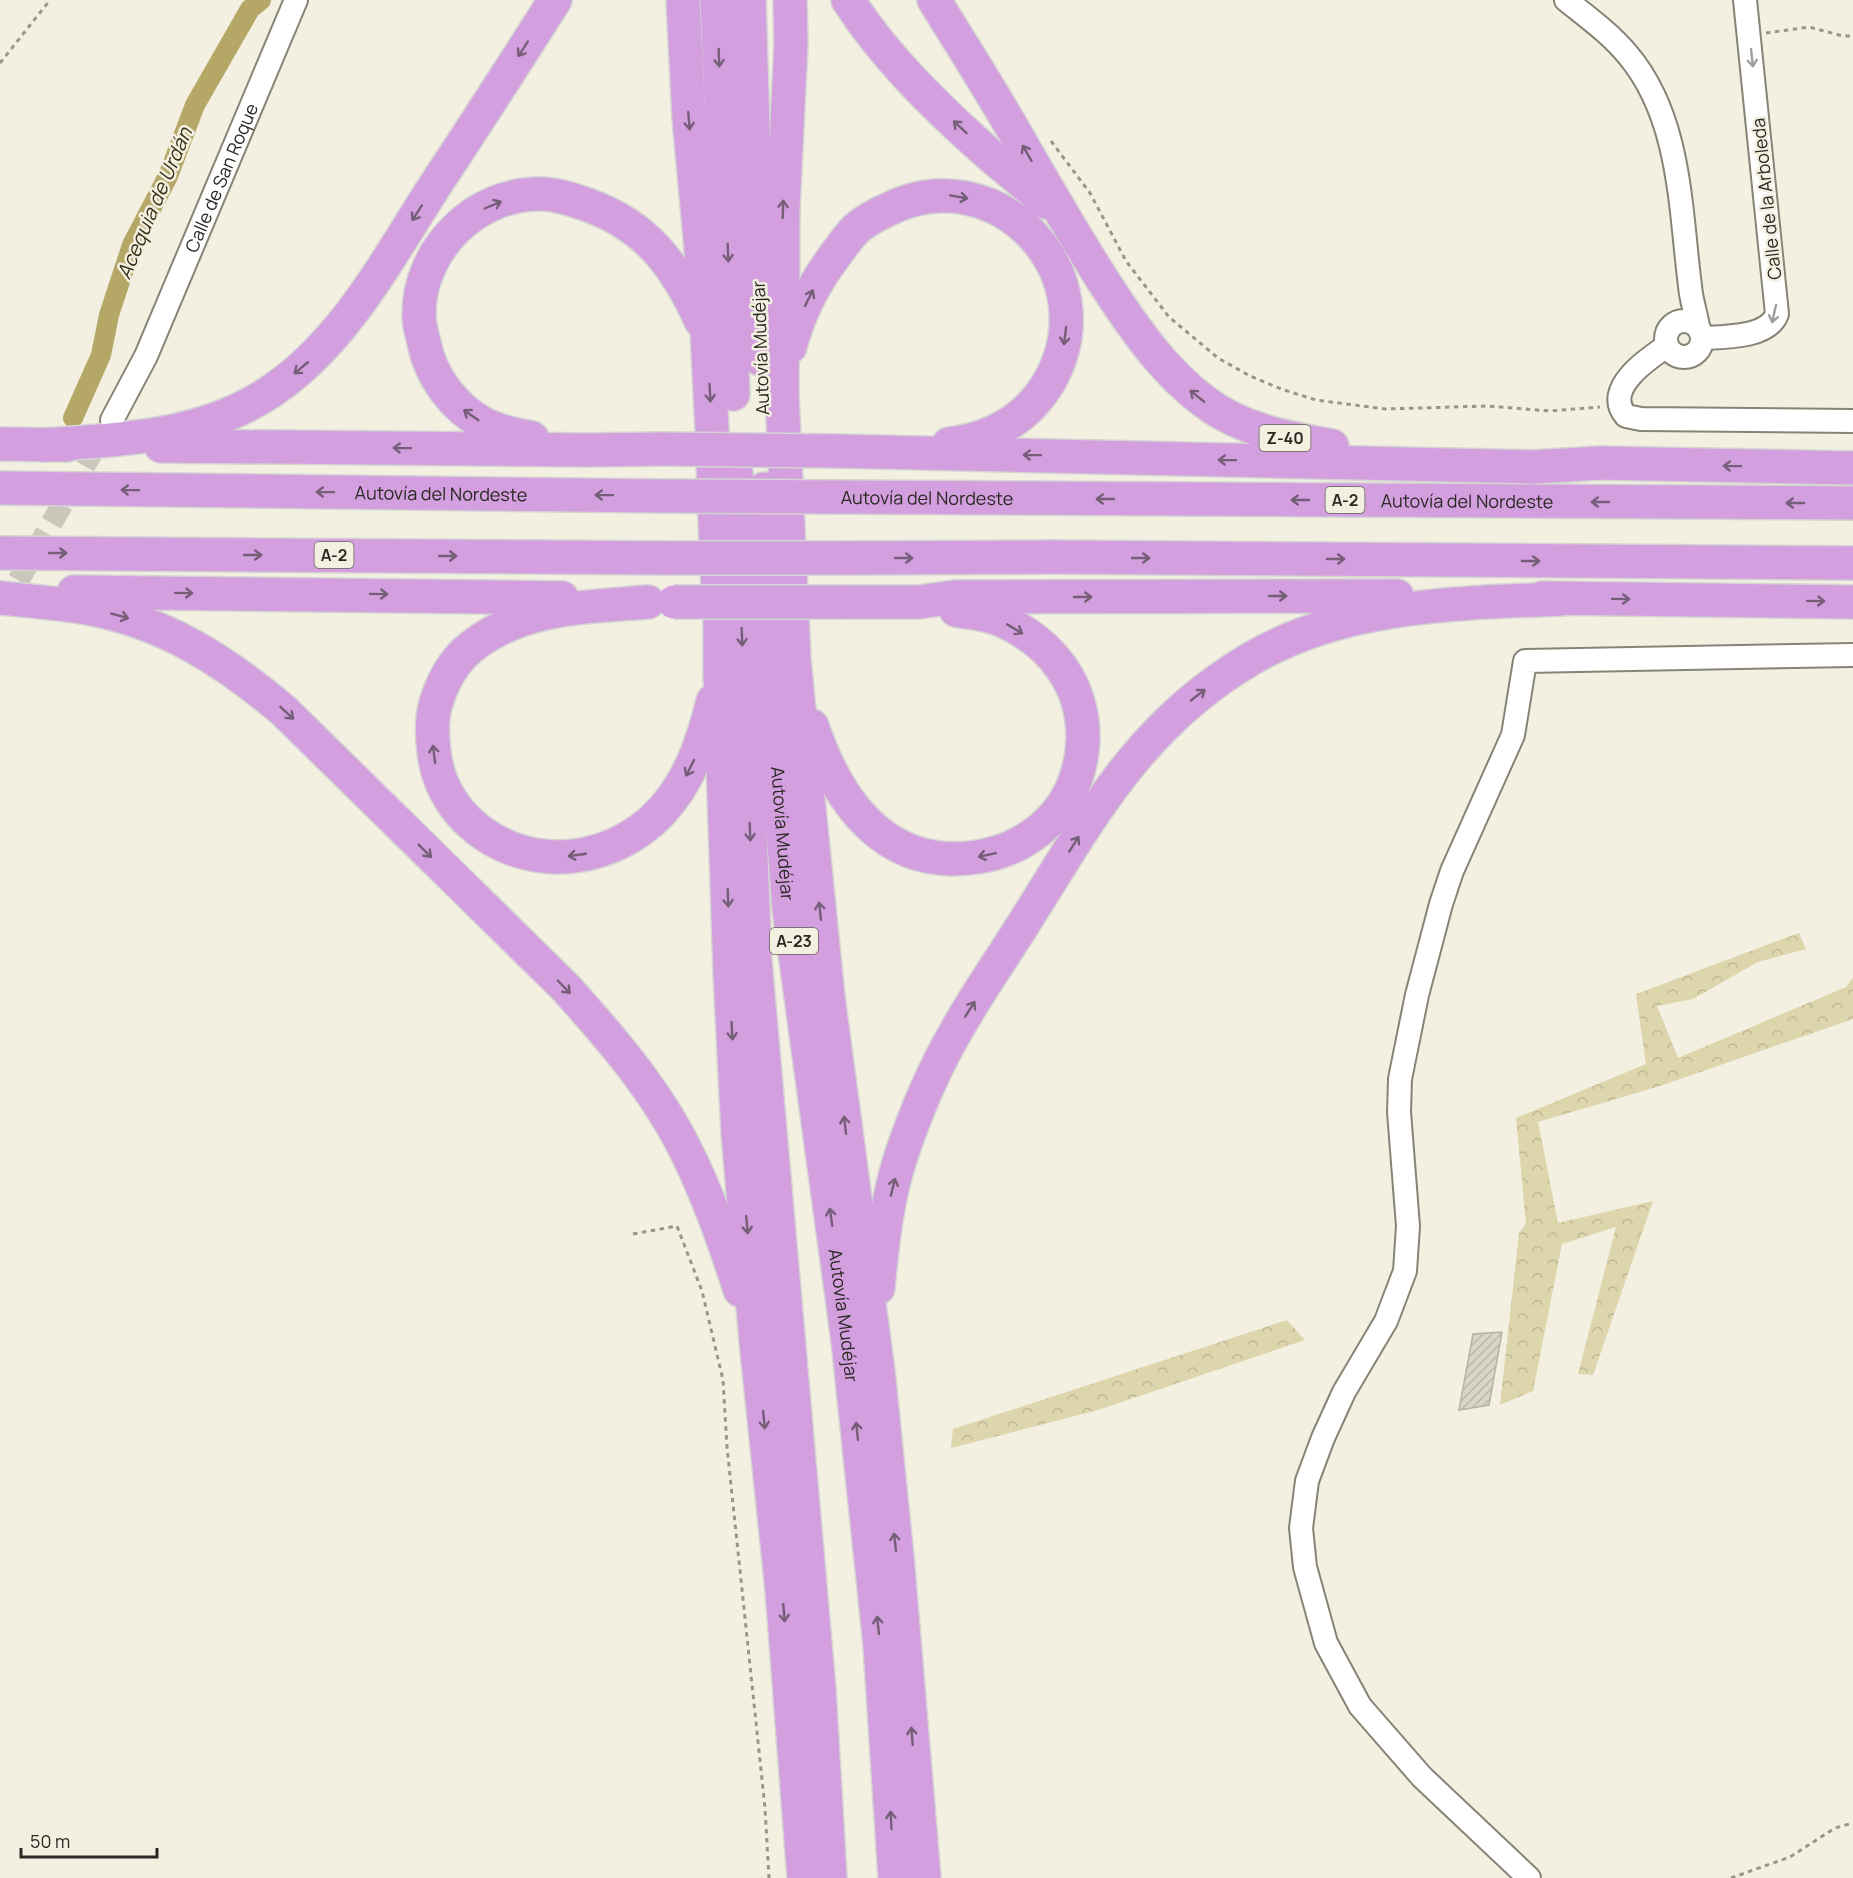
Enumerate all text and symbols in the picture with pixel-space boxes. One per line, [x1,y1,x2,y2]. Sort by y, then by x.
one-way arrow [517,41,530,58]
one-way arrow [714,48,725,68]
one-way arrow [1747,48,1758,68]
street label: Calle de San Roque [179,99,263,256]
one-way arrow [684,111,695,131]
street label: Calle de la Arboleda [1746,117,1786,281]
one-way arrow [952,120,967,134]
water label: Acequia de Urdán [110,122,199,283]
one-way arrow [1021,145,1033,162]
one-way arrow [949,192,968,203]
one-way arrow [483,198,501,210]
one-way arrow [778,200,789,220]
one-way arrow [411,204,423,221]
one-way arrow [722,243,733,263]
street label: Autovía Mudéjar [746,280,774,415]
one-way arrow [803,289,815,307]
one-way arrow [1768,304,1780,323]
one-way arrow [1059,326,1070,346]
one-way arrow [293,362,309,375]
one-way arrow [705,382,716,402]
one-way arrow [1189,389,1205,402]
one-way arrow [464,409,480,421]
road number: Z-40 [1260,425,1310,451]
one-way arrow [393,442,413,454]
one-way arrow [1022,450,1042,461]
one-way arrow [1217,454,1237,466]
one-way arrow [1722,460,1742,471]
street label: Autovía del Nordeste [355,480,527,506]
one-way arrow [121,484,141,496]
street label: Autovía del Nordeste [841,485,1013,510]
one-way arrow [316,486,336,498]
road number: A-2 [1326,487,1364,513]
street label: Autovía del Nordeste [1381,488,1553,513]
one-way arrow [595,490,615,501]
one-way arrow [1095,493,1115,505]
one-way arrow [1290,494,1310,506]
one-way arrow [1590,496,1610,508]
one-way arrow [1785,497,1805,509]
road number: A-2 [314,542,354,568]
one-way arrow [48,547,68,559]
one-way arrow [243,549,263,561]
one-way arrow [438,550,458,562]
one-way arrow [894,552,914,564]
one-way arrow [1131,552,1151,564]
one-way arrow [1326,553,1346,565]
one-way arrow [1521,555,1541,567]
one-way arrow [174,587,194,598]
one-way arrow [369,588,389,600]
one-way arrow [1267,590,1287,602]
one-way arrow [1072,591,1092,603]
one-way arrow [1610,593,1630,605]
one-way arrow [1805,595,1825,607]
one-way arrow [110,611,129,623]
one-way arrow [1006,624,1023,636]
one-way arrow [737,626,748,646]
one-way arrow [1190,689,1206,702]
one-way arrow [279,706,294,721]
one-way arrow [429,745,440,765]
one-way arrow [684,758,696,776]
street label: Autovía Mudéjar [766,766,800,902]
one-way arrow [744,821,755,841]
one-way arrow [1068,836,1080,853]
one-way arrow [418,843,433,858]
one-way arrow [568,850,587,861]
one-way arrow [978,850,998,861]
one-way arrow [722,888,734,908]
one-way arrow [814,901,825,921]
road number: A-23 [770,928,818,954]
one-way arrow [557,980,571,995]
one-way arrow [964,1001,976,1018]
one-way arrow [727,1020,738,1040]
one-way arrow [839,1116,850,1136]
one-way arrow [888,1178,900,1197]
one-way arrow [825,1207,836,1227]
one-way arrow [742,1215,753,1235]
street label: Autovía Mudéjar [824,1247,864,1384]
one-way arrow [759,1409,770,1429]
one-way arrow [851,1422,862,1442]
one-way arrow [889,1532,900,1552]
one-way arrow [779,1603,790,1623]
one-way arrow [872,1616,883,1635]
one-way arrow [906,1727,917,1746]
one-way arrow [885,1810,896,1830]
scale bar [21,1821,158,1859]
text: 50 m [30,1829,70,1853]

